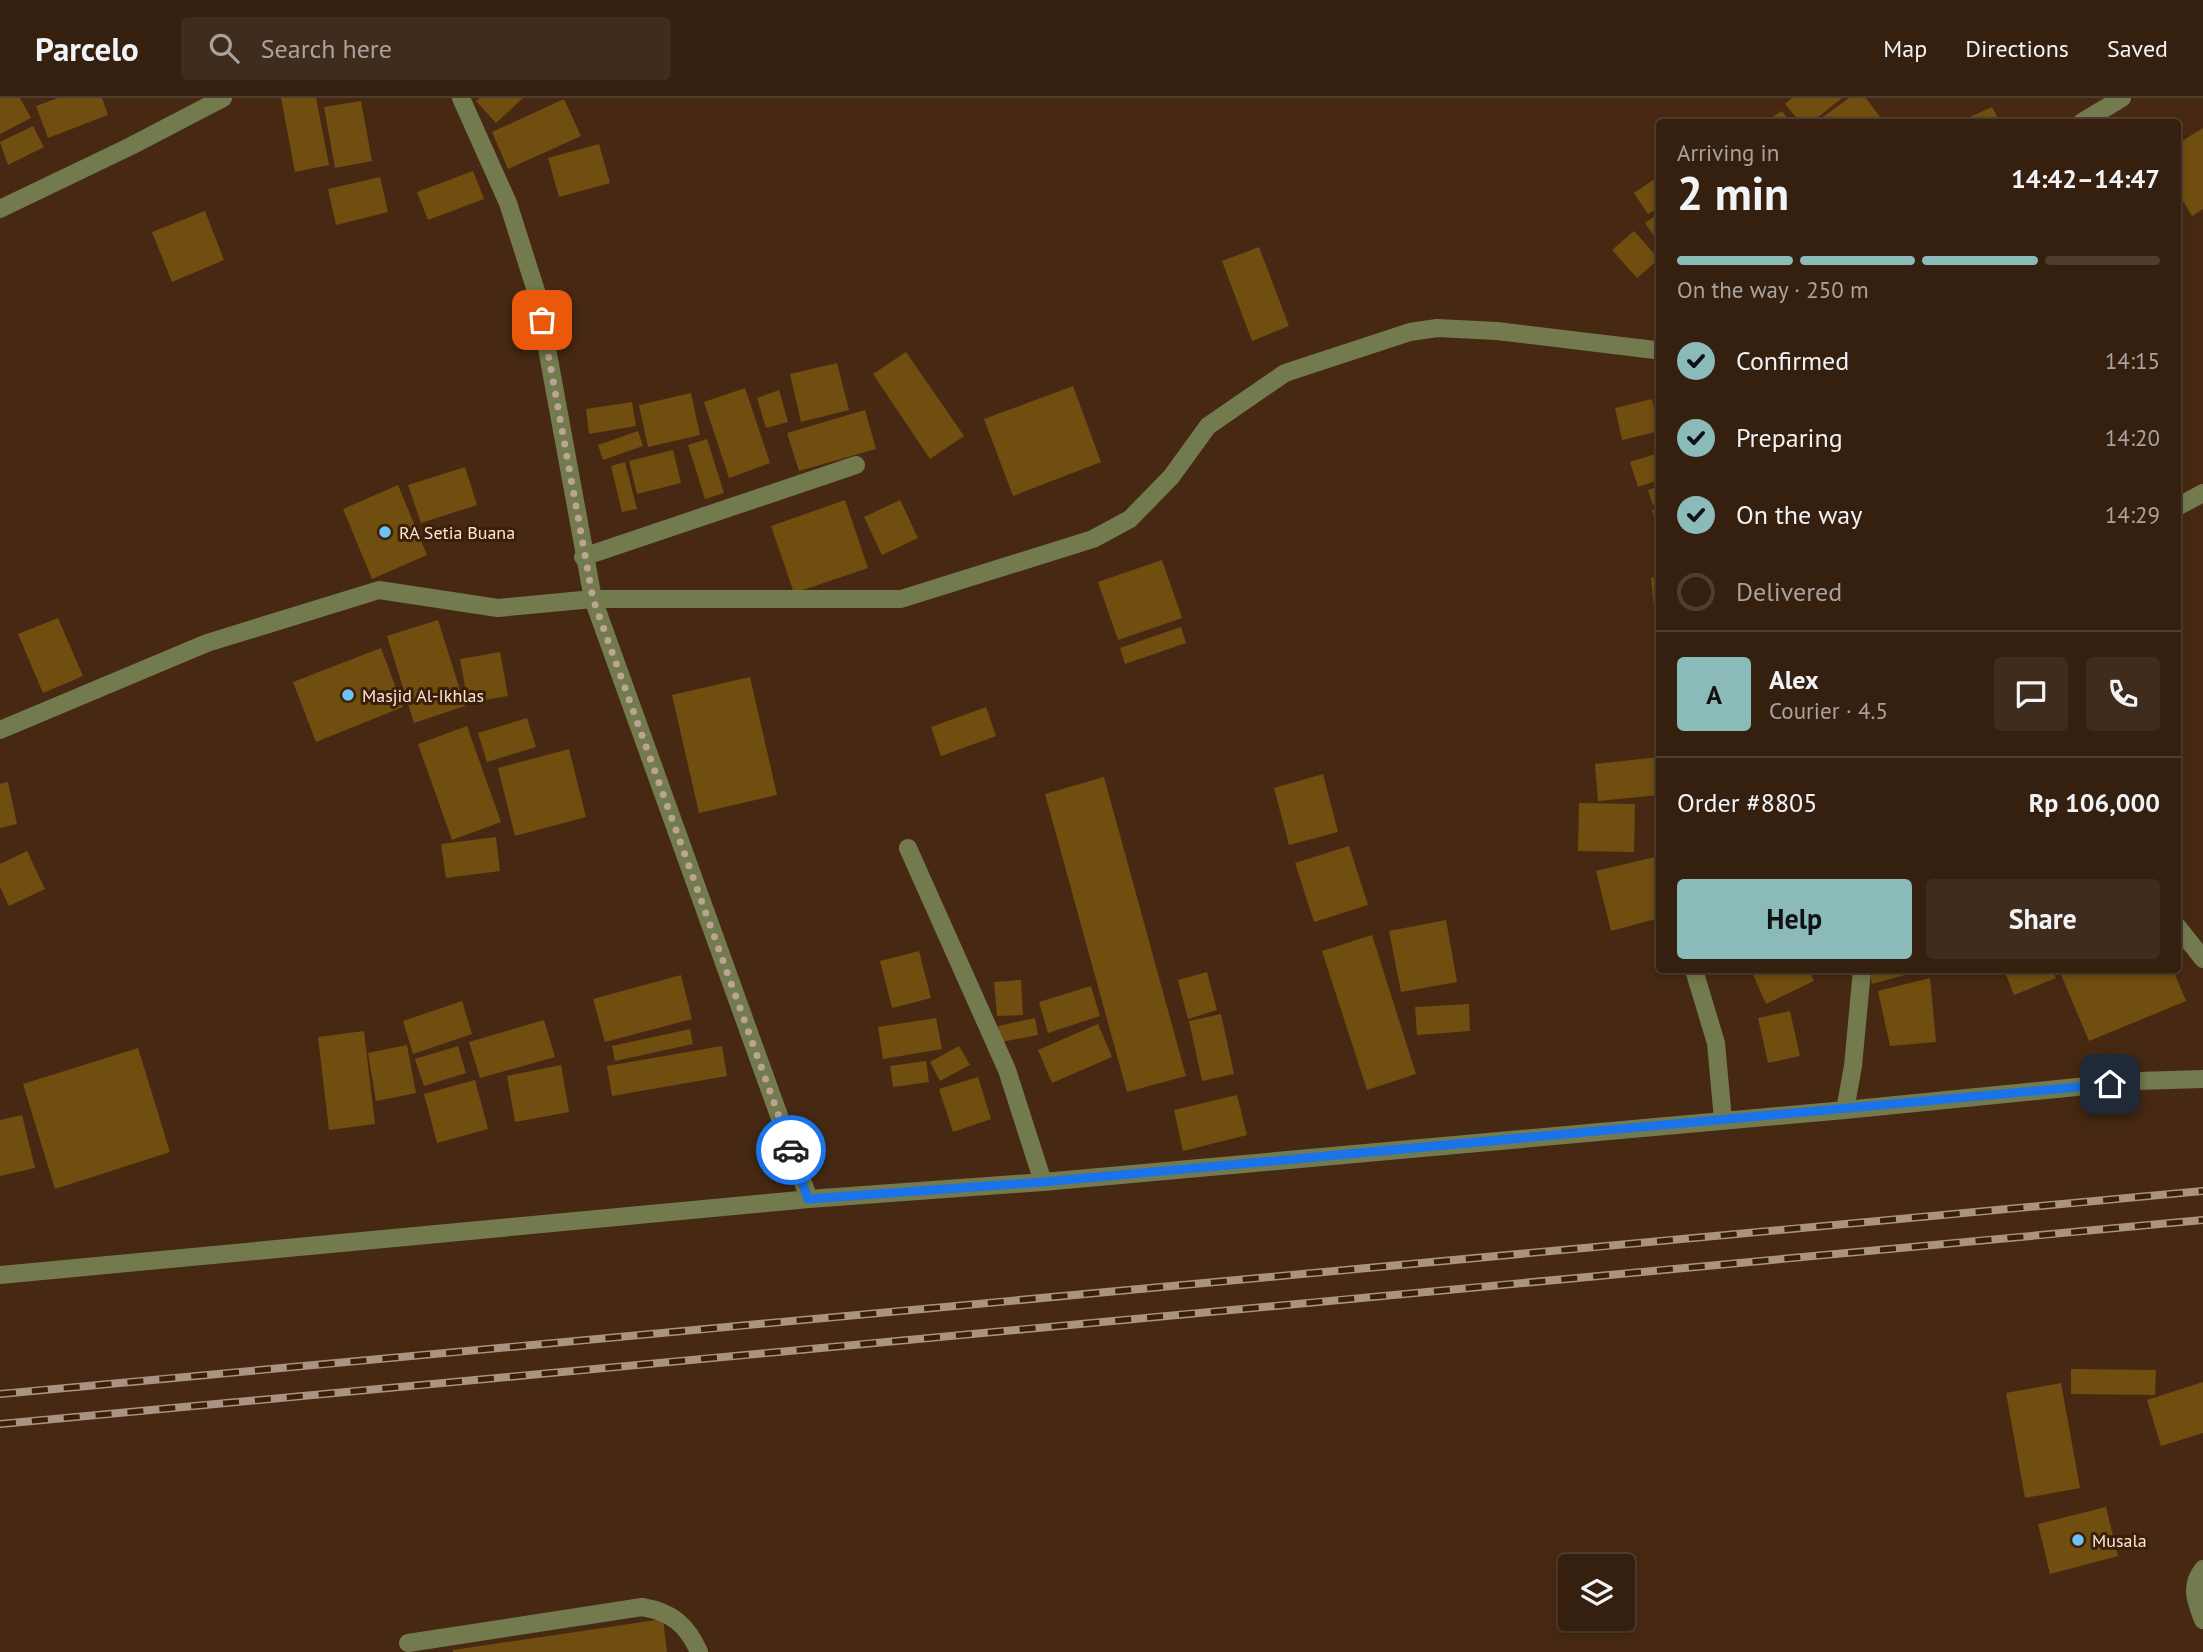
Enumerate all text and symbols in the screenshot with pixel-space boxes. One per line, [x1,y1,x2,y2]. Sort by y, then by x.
search box [181,17,671,80]
text: Parcelo [35,27,139,70]
icon: search [205,29,243,67]
text: Search here [261,32,392,65]
text: Map [1883,33,1927,64]
text: Directions [1965,33,2069,64]
text: Saved [2107,33,2168,64]
text: Arriving in [1677,138,1779,167]
text: 14:42–14:47 [2011,162,2160,195]
text: 2 min [1677,163,1789,223]
text: On the way · 250 m [1677,275,1869,304]
pin [512,290,572,350]
icon: bag [523,301,561,339]
icon: check [1677,342,1715,380]
text: Confirmed [1736,344,1849,377]
text: 14:15 [2105,346,2160,375]
icon: check [1677,419,1715,457]
text: Preparing [1736,421,1843,454]
text: 14:20 [2105,423,2160,452]
icon: check [1677,496,1715,534]
text: On the way [1736,498,1862,531]
text: 14:29 [2105,500,2160,529]
place label: RA Setia Buana [399,521,515,544]
marker: RA Setia Buana [377,524,393,540]
text: Delivered [1736,575,1842,608]
button: chat [1994,657,2068,731]
button: phone [2086,657,2160,731]
text: Alex [1769,663,1819,696]
text: A [1706,678,1722,711]
place label: Masjid Al-Ikhlas [362,684,484,707]
marker: Masjid Al-Ikhlas [340,687,356,703]
text: Courier · 4.5 [1769,696,1888,725]
text: Order #8805 [1677,786,1817,819]
text: Rp 106,000 [2029,786,2160,819]
button: Help [1677,879,1912,959]
button: Share [1926,879,2160,959]
pin [2080,1054,2140,1114]
icon: home [2091,1065,2129,1103]
courier [756,1115,826,1185]
icon: car [772,1131,810,1169]
place label: Musala [2092,1529,2147,1552]
marker: Musala [2070,1532,2086,1548]
map controls [1558,1554,1635,1631]
button: layers [1558,1554,1635,1631]

